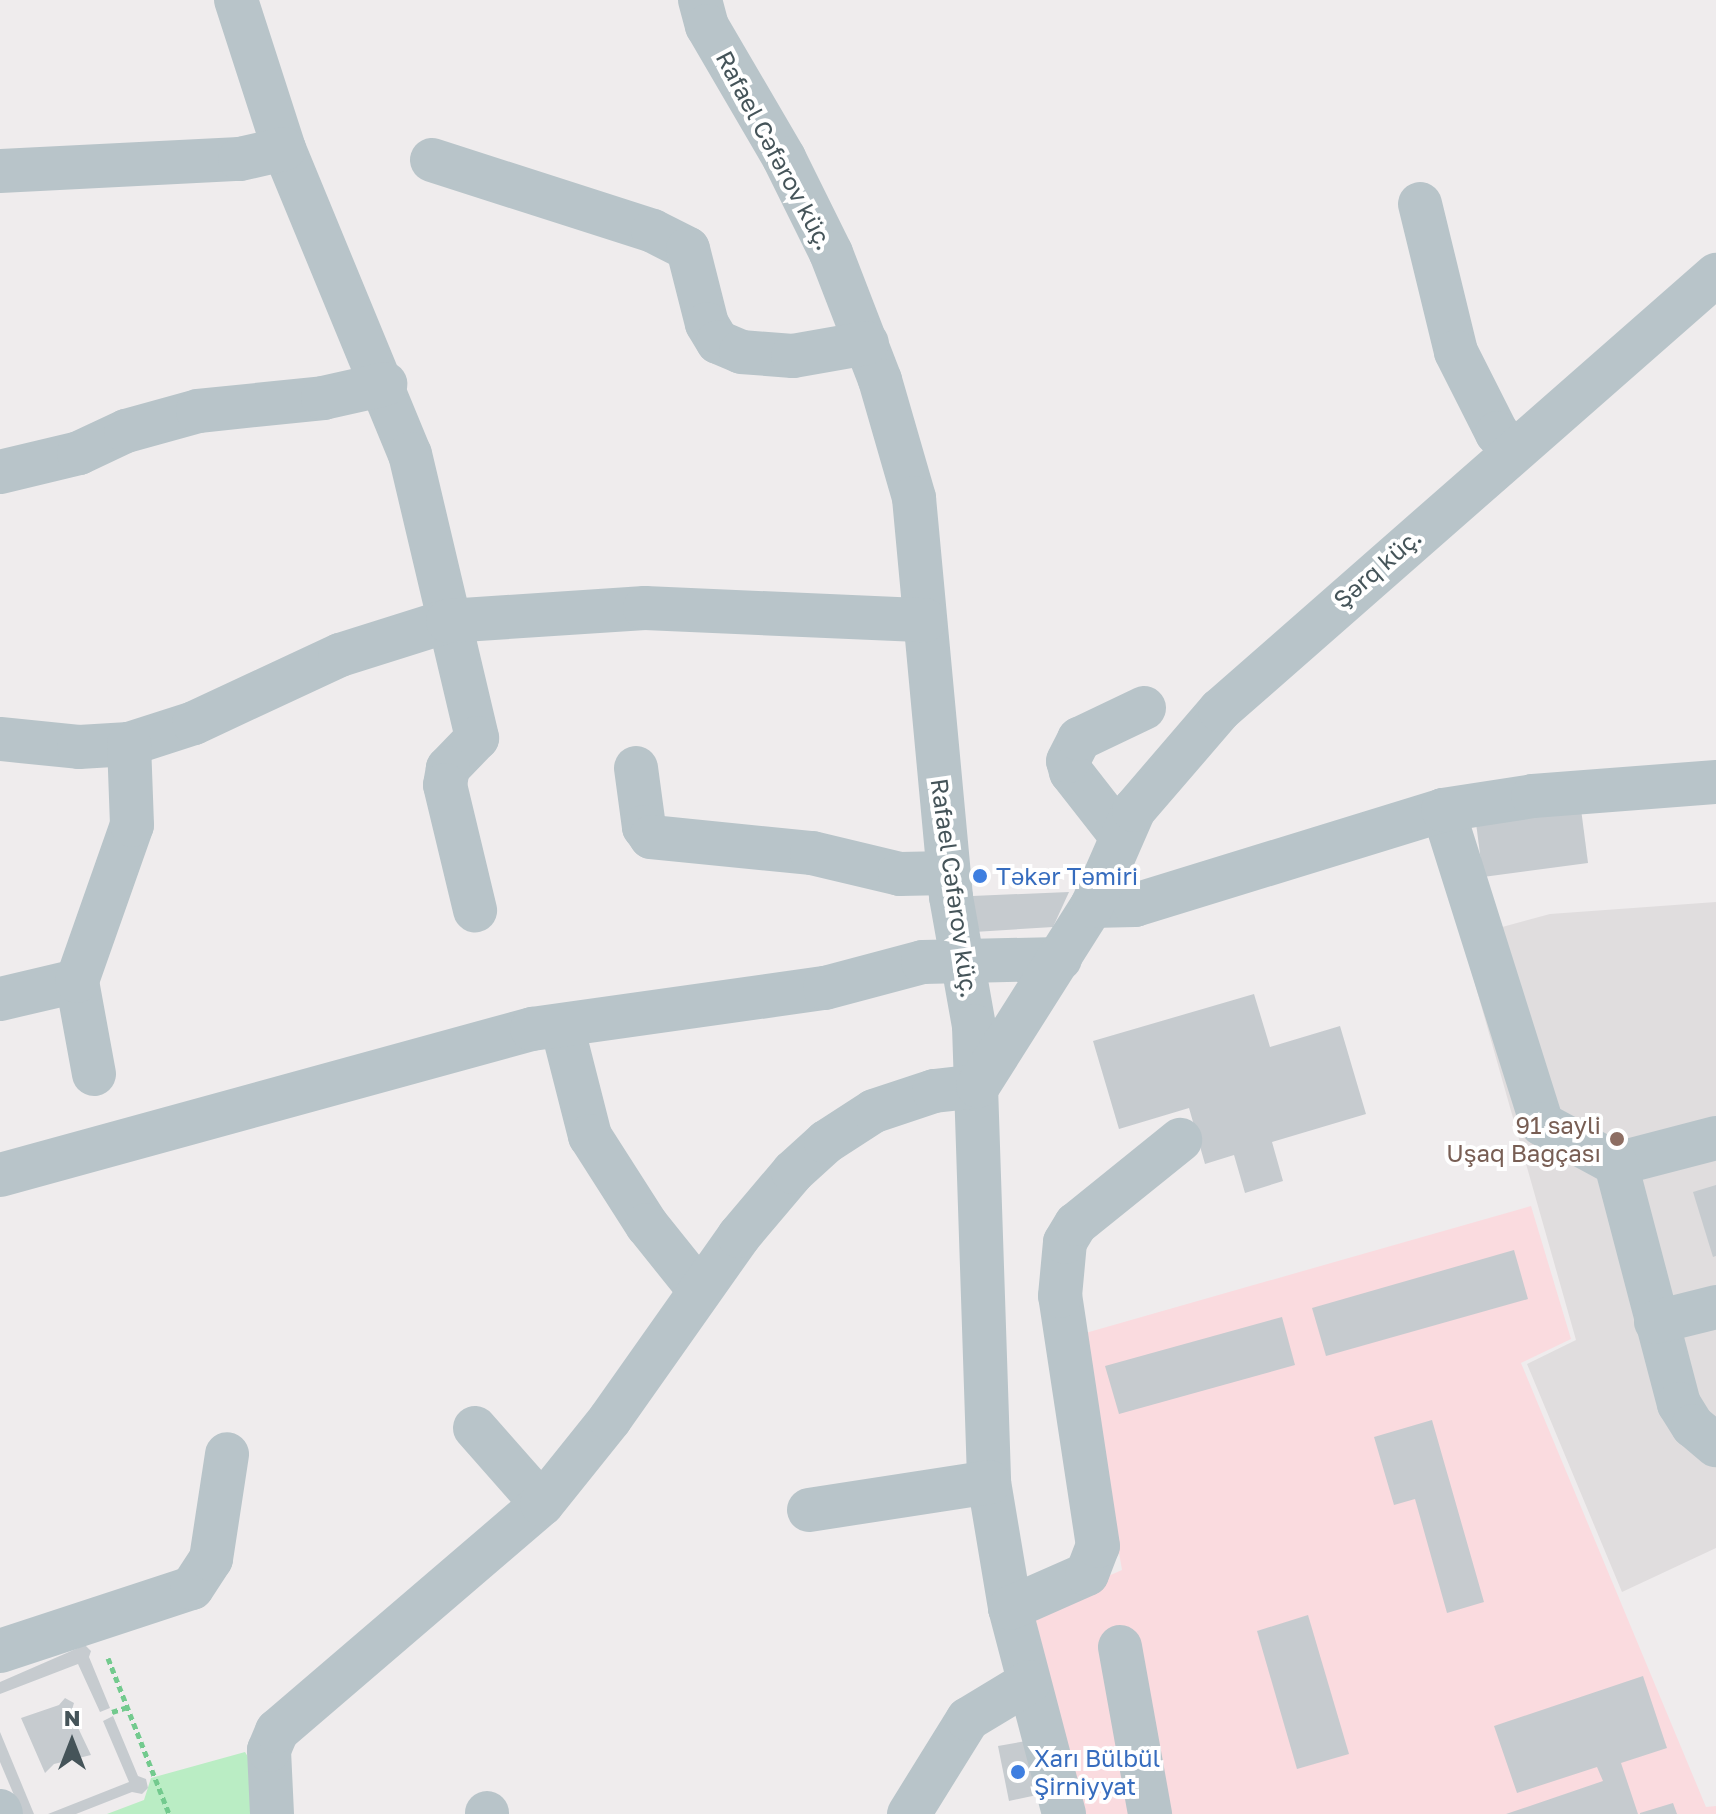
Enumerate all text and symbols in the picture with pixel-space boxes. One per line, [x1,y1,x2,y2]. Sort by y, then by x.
street label: Rafael Cəfərov küç. [710,46,840,254]
street label: Şərq küç. [1327,522,1427,614]
street label: Rafael Cəfərov küç. [925,776,985,1000]
place label: Təkər Təmiri [996,862,1138,890]
marker: Təkər Təmiri [971,867,989,885]
place label: 91 sayli Uşaq Bağçası [1446,1111,1601,1167]
marker: 91 sayli Uşaq Bağçası [1608,1130,1626,1148]
north arrow [32,1702,112,1782]
text: N [64,1704,80,1731]
place label: Xarı Bülbül Şirniyyat [1034,1744,1160,1800]
marker: Xarı Bülbül Şirniyyat [1009,1763,1027,1781]

